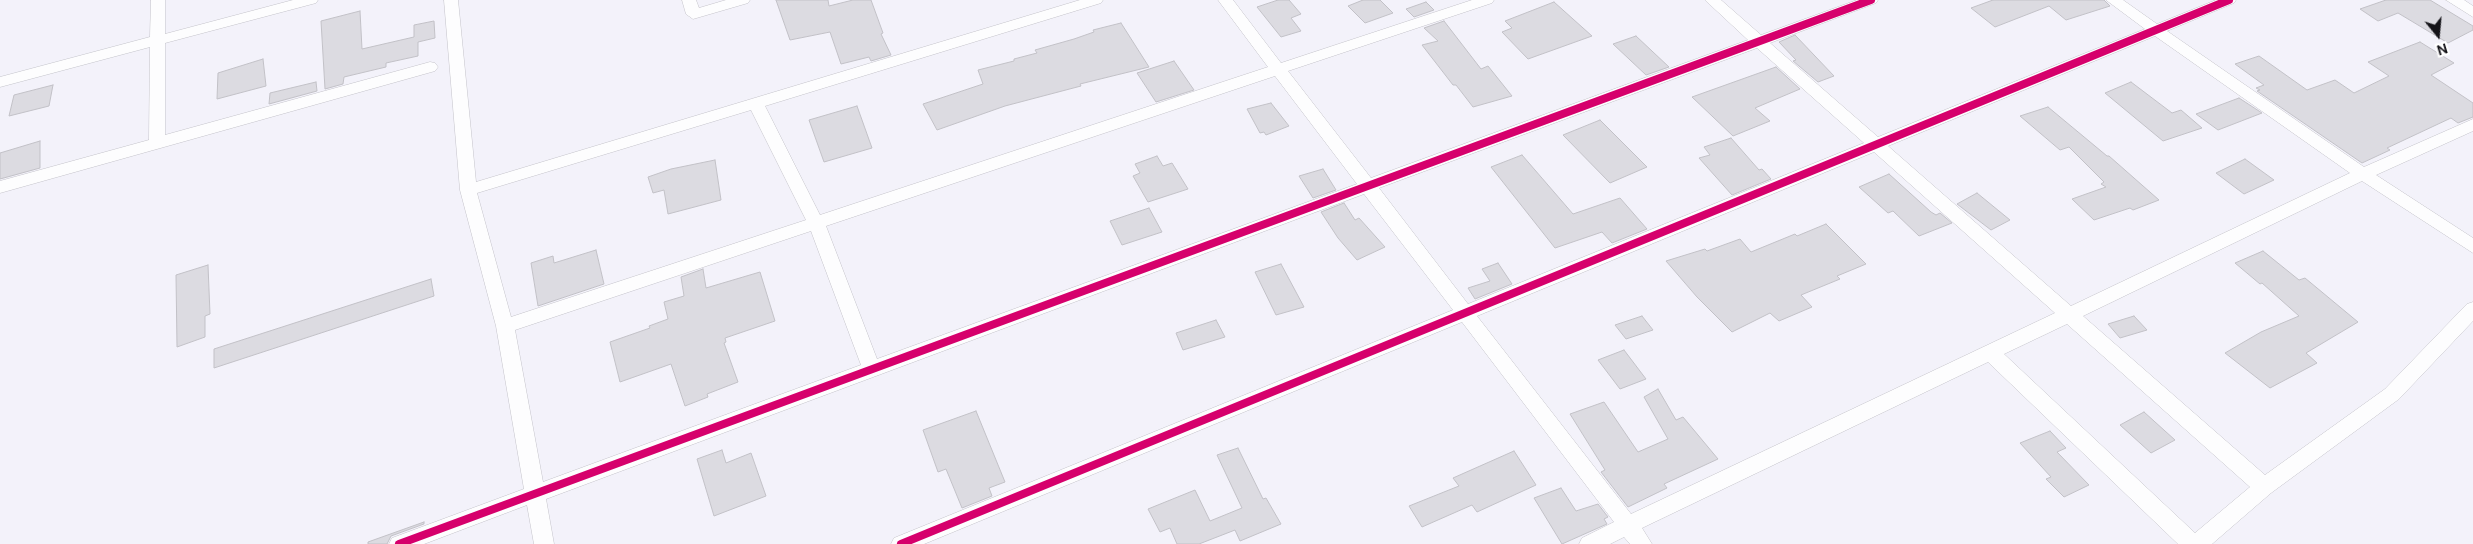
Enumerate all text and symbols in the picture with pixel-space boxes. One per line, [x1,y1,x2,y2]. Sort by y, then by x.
north arrow [2413,10,2463,60]
text: N [2435,39,2450,59]

